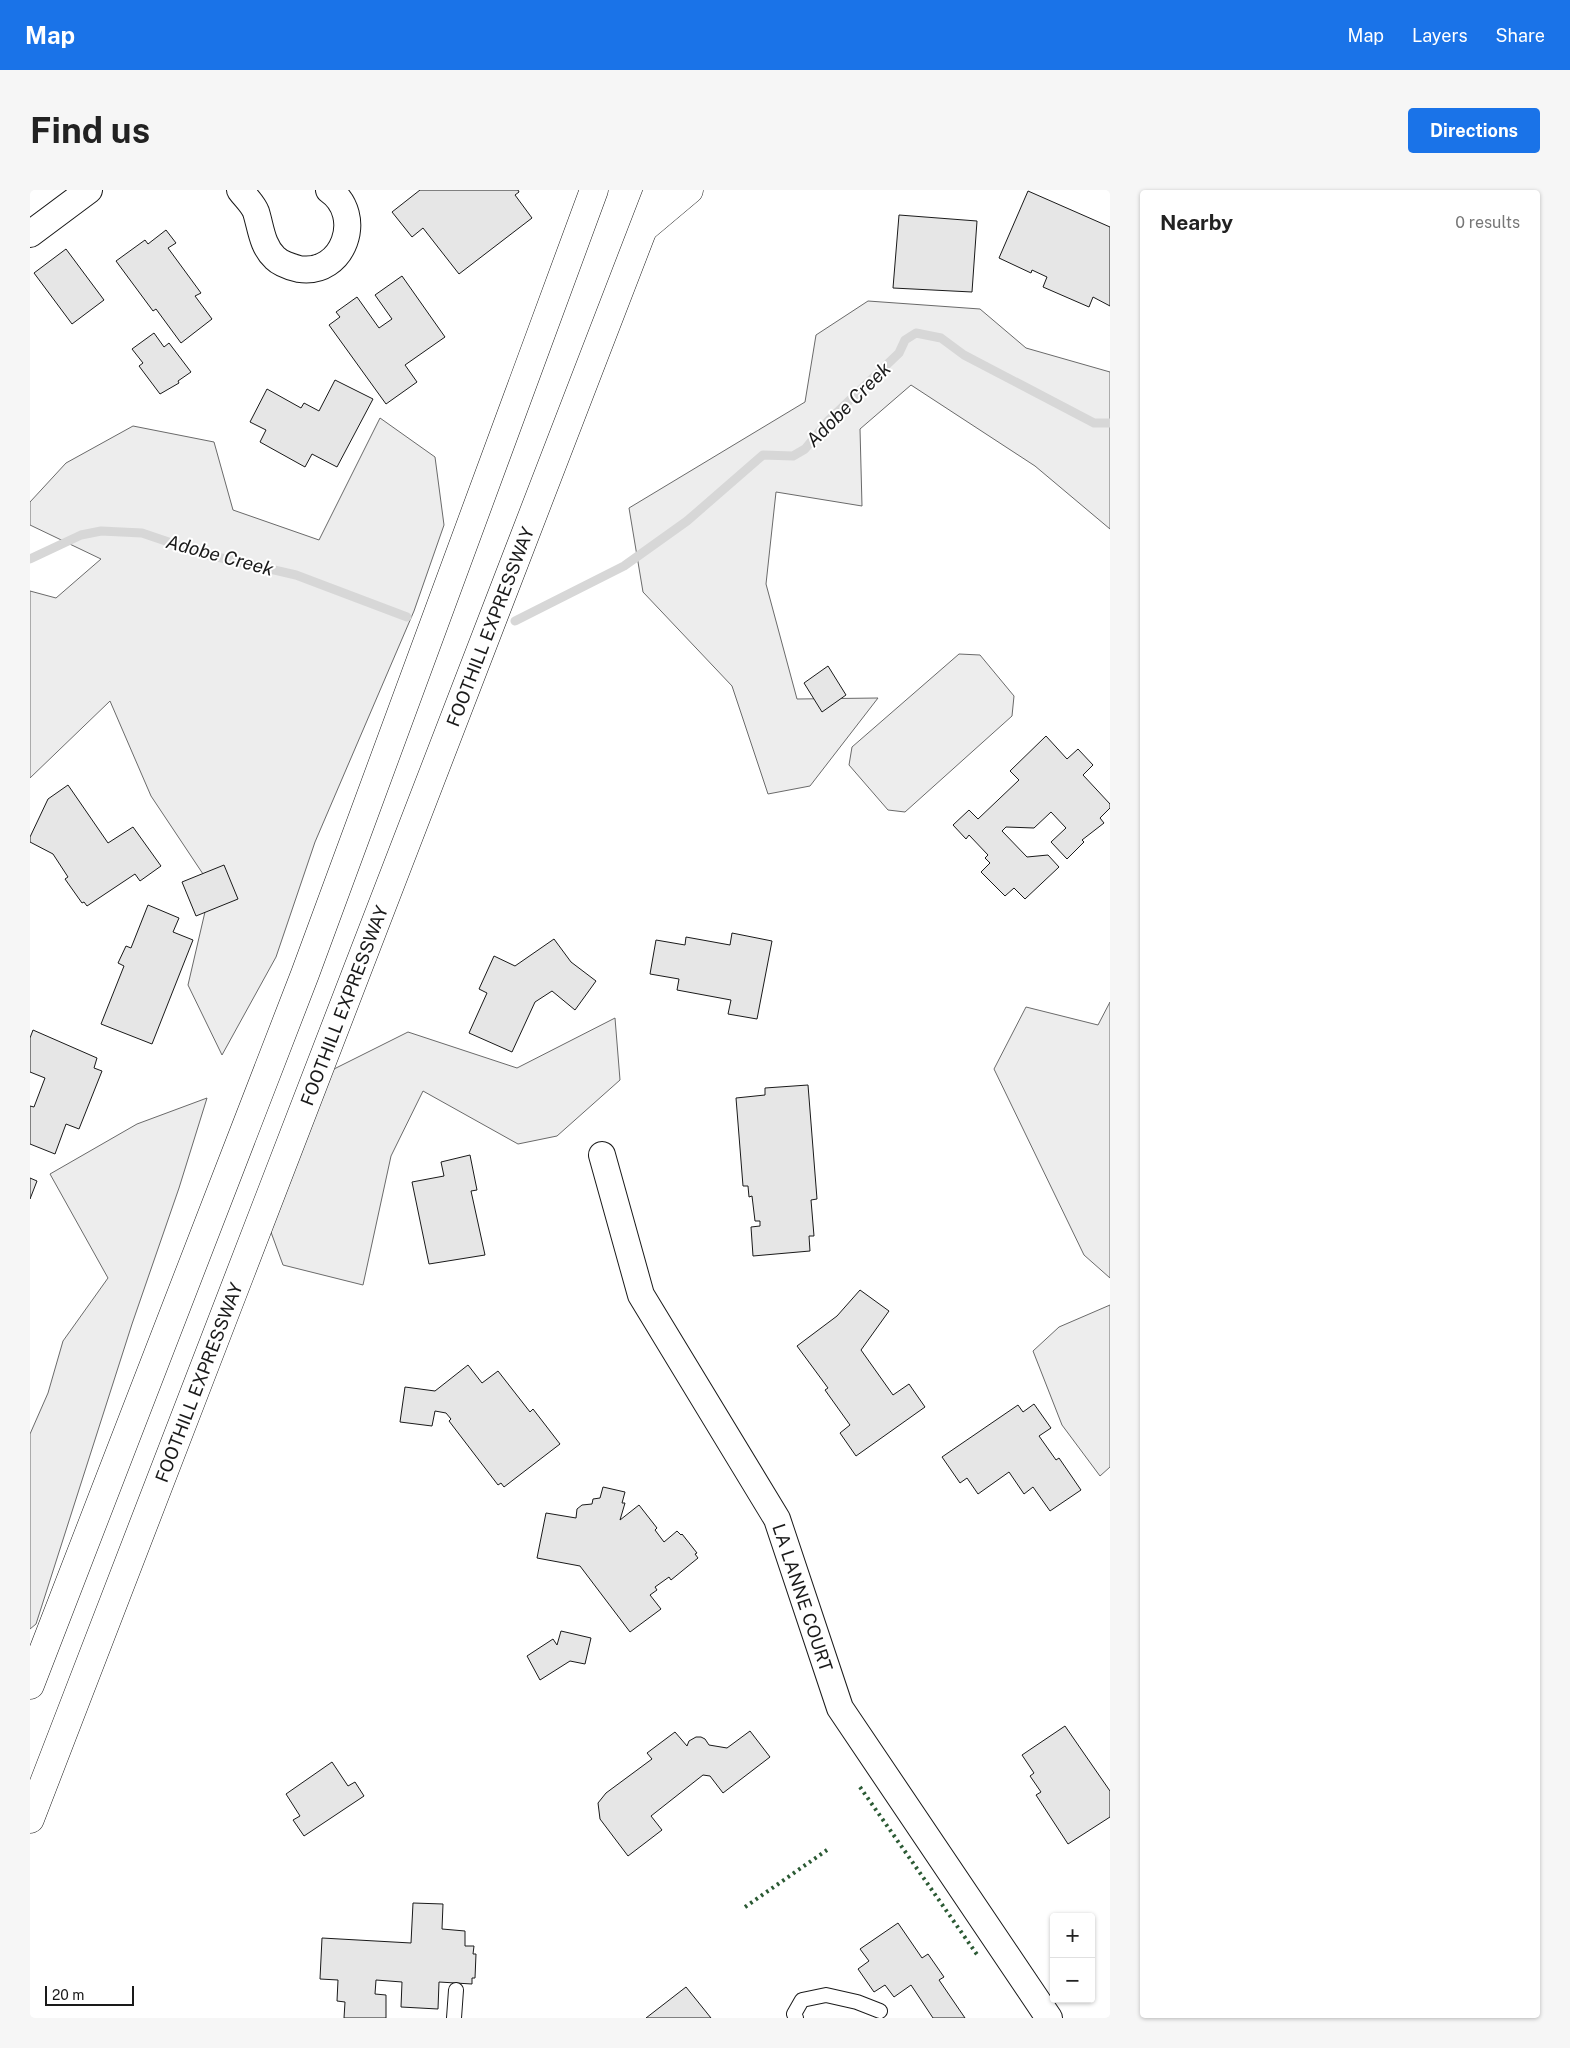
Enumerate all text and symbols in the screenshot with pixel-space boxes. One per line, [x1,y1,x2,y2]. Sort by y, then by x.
text: Map [25,21,75,49]
text: Map [1348,25,1384,46]
text: Layers [1412,25,1468,46]
text: Share [1496,25,1545,46]
button: Directions [1408,108,1540,153]
text: Find us [30,110,150,151]
text: Nearby [1160,210,1233,235]
text: 0 results [1455,213,1520,232]
water label: Adobe Creek [801,357,895,451]
street label: FOOTHILL EXPRESSWAY [442,524,538,729]
water label: Adobe Creek [164,530,277,580]
street label: FOOTHILL EXPRESSWAY [296,903,392,1108]
street label: FOOTHILL EXPRESSWAY [150,1279,246,1485]
street label: LA LANNE COURT [769,1521,838,1674]
map controls [1050,1913,1095,2003]
button: + [1050,1913,1095,1958]
button: − [1050,1958,1095,2003]
scale bar [45,1983,134,2006]
text: 20 m [52,1987,84,2003]

